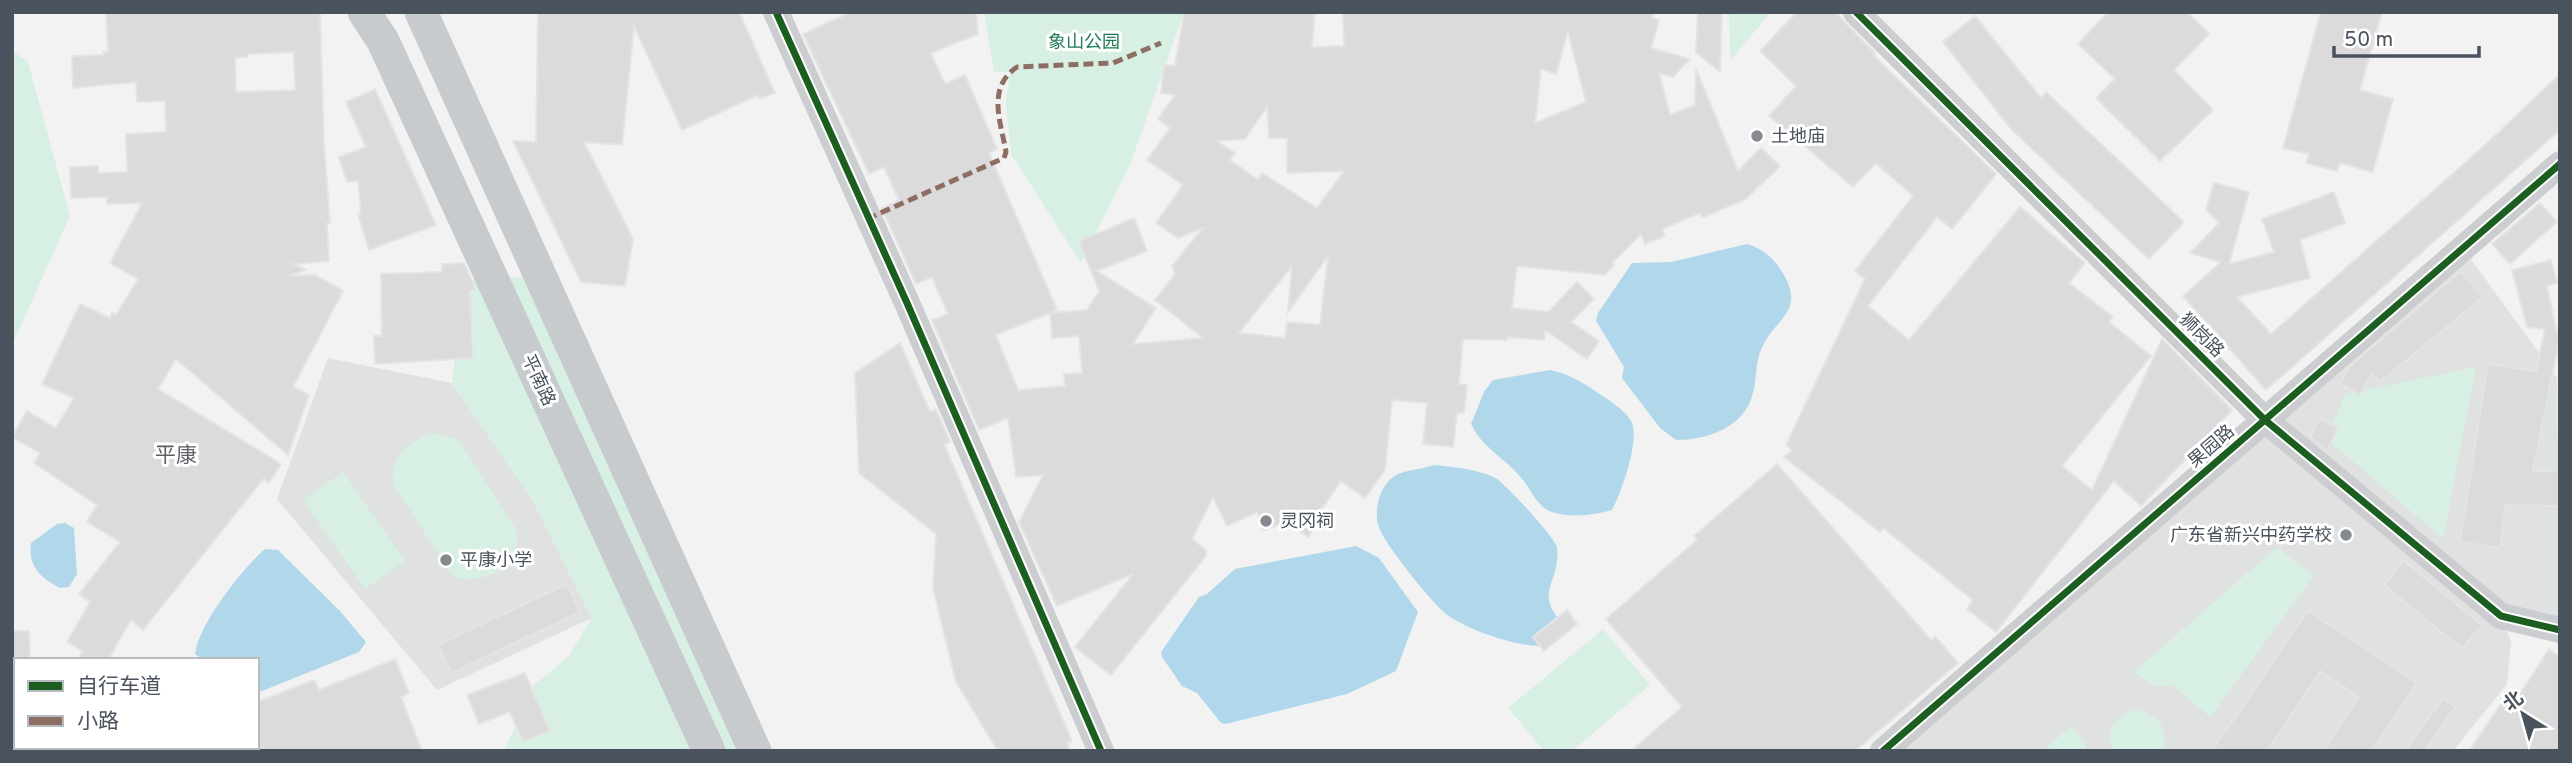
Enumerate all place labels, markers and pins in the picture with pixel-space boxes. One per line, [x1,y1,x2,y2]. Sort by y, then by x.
place label: 土地庙 [1771,126,1825,149]
marker: 土地庙 [1749,128,1765,144]
place label: 灵冈祠 [1280,511,1334,534]
marker: 灵冈祠 [1258,513,1274,529]
place label: 广东省新兴中药学校 [2170,525,2332,548]
marker: 广东省新兴中药学校 [2338,527,2354,543]
place label: 平康小学 [460,550,532,573]
marker: 平康小学 [438,552,454,568]

